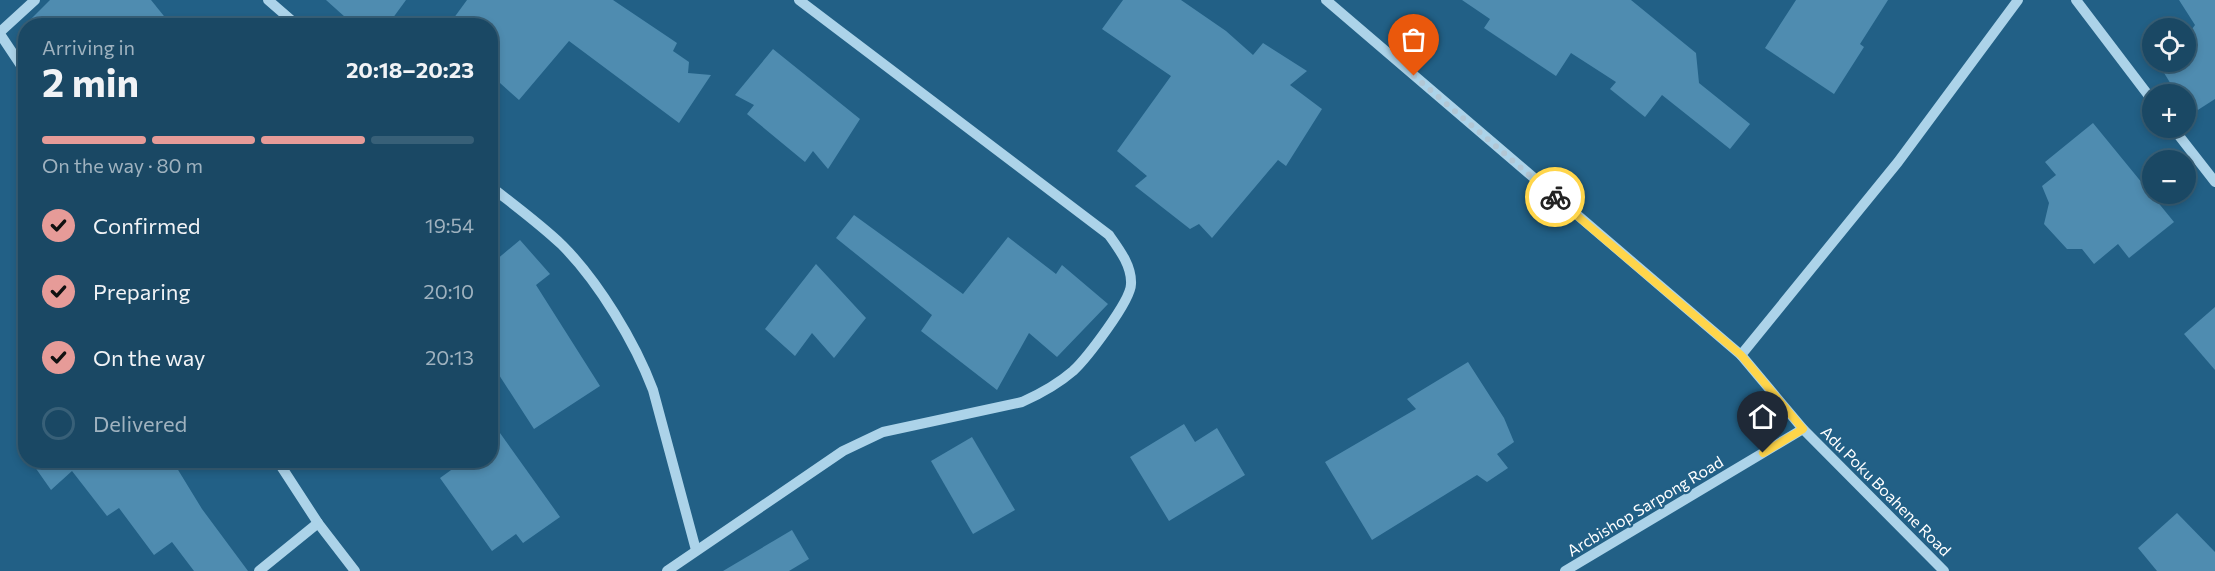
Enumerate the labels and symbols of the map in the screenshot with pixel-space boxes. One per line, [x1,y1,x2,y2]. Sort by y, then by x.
pin [1388,14,1439,76]
courier [1525,167,1585,227]
pin [1737,391,1788,453]
street label: Adu Poku Boahene Road [1817,422,1955,560]
street label: Arcbishop Sarpong Road [1563,451,1726,560]

